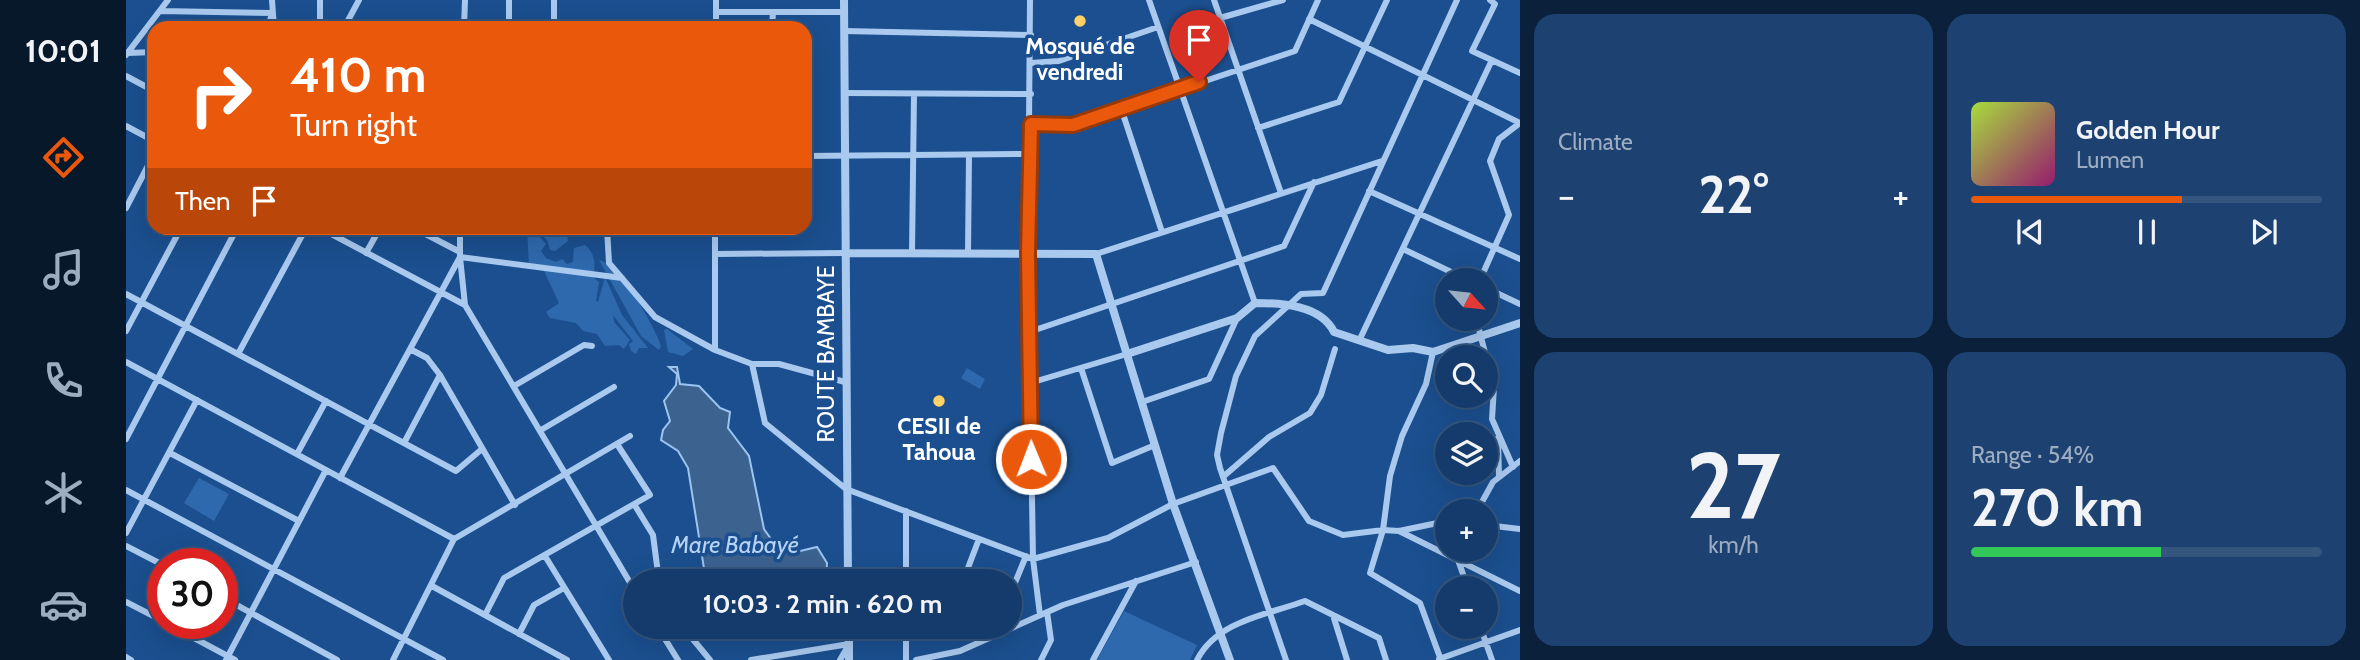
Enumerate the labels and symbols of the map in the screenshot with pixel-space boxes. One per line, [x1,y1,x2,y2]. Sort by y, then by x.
pin [1169,10,1229,82]
marker: Mosqué de vendredi [1072,13,1088,29]
place label: Mosqué de vendredi [1025,32,1135,86]
street label: ROUTE BAMBAYE [812,265,840,443]
north arrow [1435,268,1498,331]
marker: CESII de Tahoua [931,393,947,409]
place label: CESII de Tahoua [897,412,981,466]
position arrow [994,422,1068,496]
water label: Mare Babayé [670,530,799,559]
speed limit sign: 30 [147,548,238,639]

